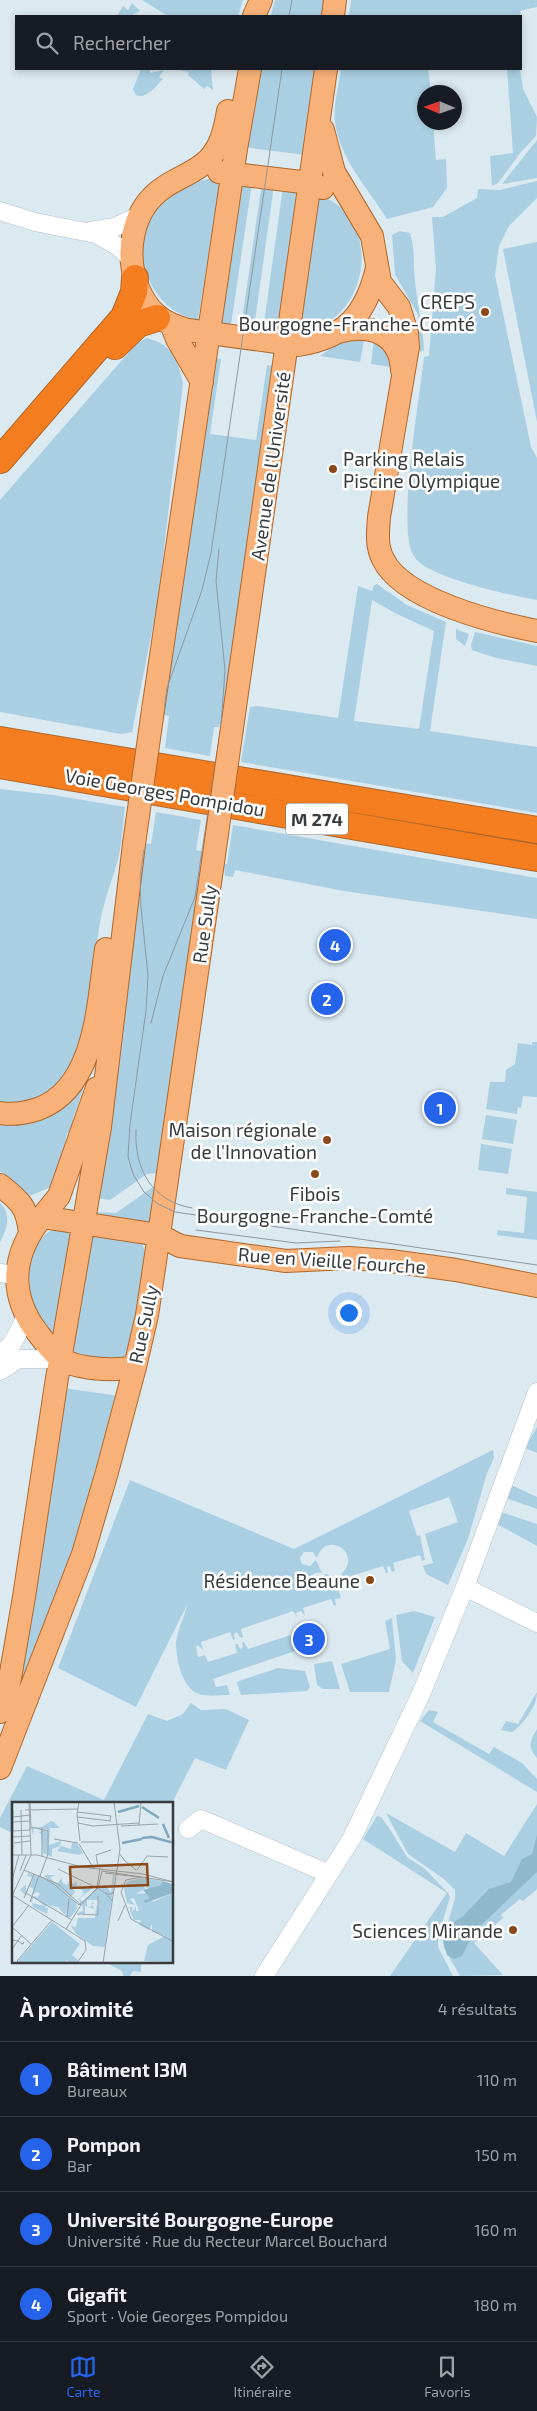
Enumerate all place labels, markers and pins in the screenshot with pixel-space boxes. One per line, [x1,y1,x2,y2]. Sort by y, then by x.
place label: CREPS Bourgogne-Franche-Comté [239,290,475,335]
marker: CREPS Bourgogne-Franche-Comté [479,306,491,318]
place label: Parking Relais Piscine Olympique [343,447,500,492]
marker: Parking Relais Piscine Olympique [327,463,339,475]
pin: 4 [319,926,351,964]
pin: 2 [311,980,343,1018]
pin: 1 [424,1089,456,1127]
place label: Maison régionale de l'Innovation [168,1118,317,1163]
marker: Maison régionale de l'Innovation [321,1134,333,1146]
marker: Fibois Bourgogne-Franche-Comté [309,1168,321,1180]
place label: Fibois Bourgogne-Franche-Comté [197,1182,433,1227]
place label: Résidence Beaune [204,1569,360,1592]
marker: Résidence Beaune [364,1574,376,1586]
pin: 3 [293,1620,325,1658]
place label: Sciences Mirande [352,1919,503,1942]
marker: Sciences Mirande [507,1924,519,1936]

